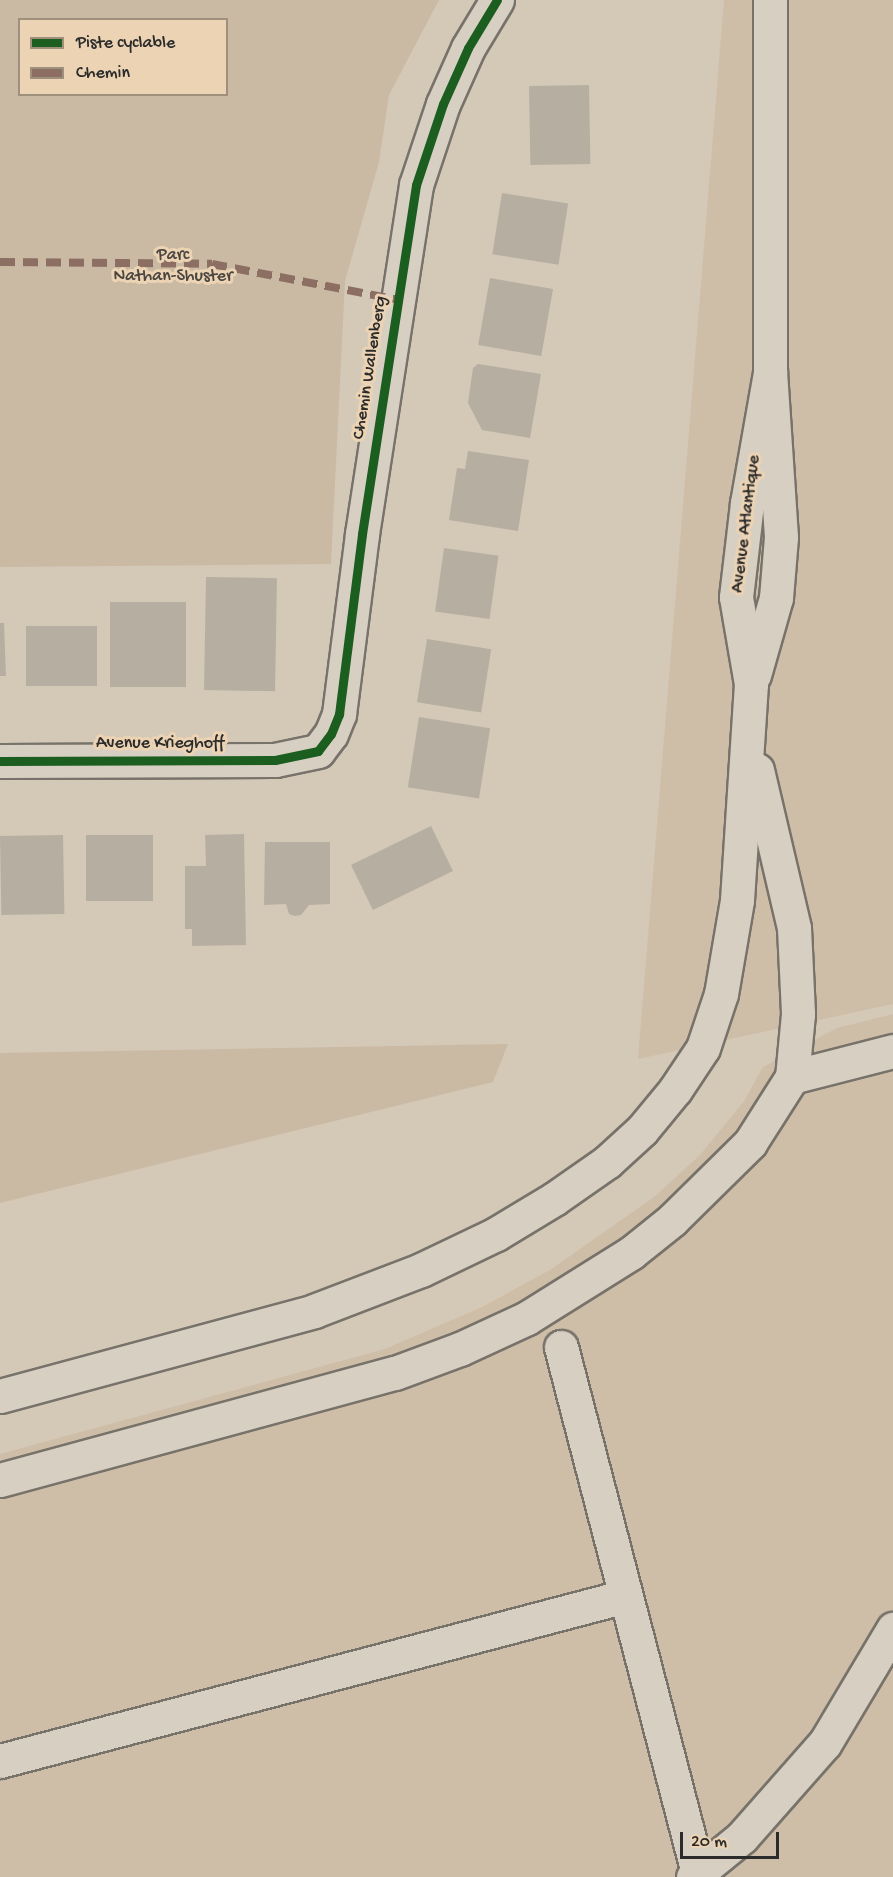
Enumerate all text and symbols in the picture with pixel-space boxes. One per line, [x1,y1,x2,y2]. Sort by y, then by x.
legend [18,18,228,96]
text: Piste cyclable [76,33,175,54]
text: Chemin [76,63,130,84]
park label: Parc Nathan-Shuster [113,246,233,288]
street label: Chemin Wallenberg [349,295,393,441]
street label: Avenue Atlantique [728,454,766,594]
street label: Avenue Krieghoff [96,733,224,755]
scale bar [683,1820,782,1858]
text: 20 m [691,1832,727,1853]

